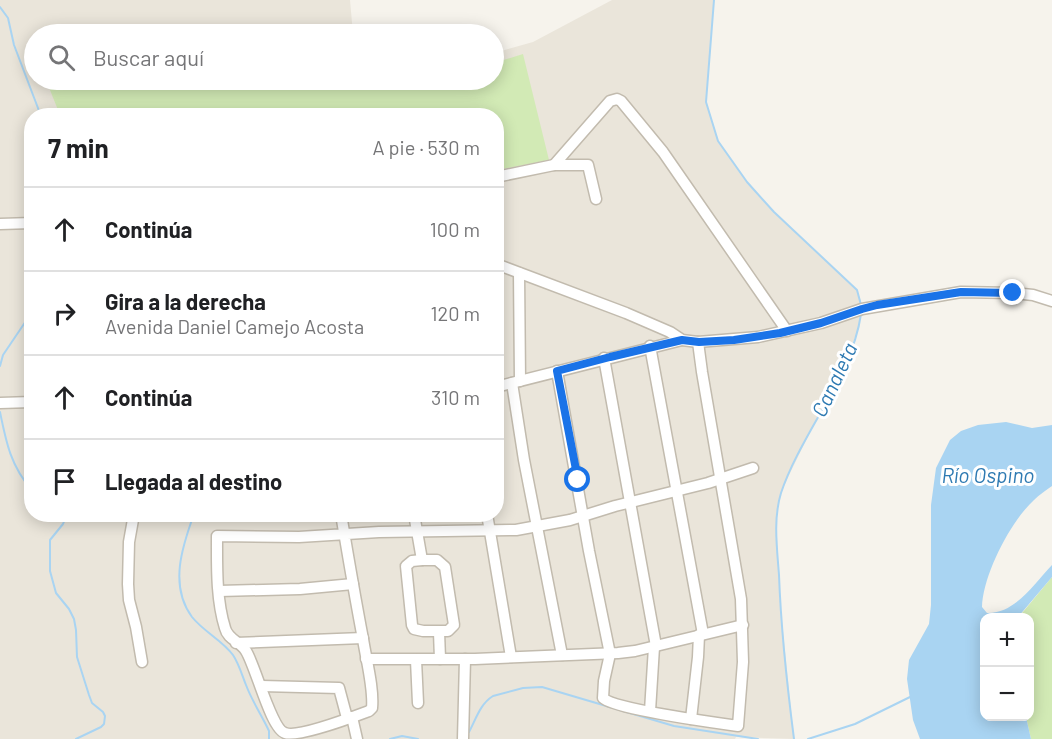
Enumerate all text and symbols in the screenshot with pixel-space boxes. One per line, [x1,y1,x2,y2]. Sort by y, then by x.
search box [24,24,504,90]
icon: search [45,41,78,74]
text: Buscar aquí [93,44,204,70]
text: 7 min [48,132,109,163]
text: A pie · 530 m [372,135,480,159]
icon: ahead [48,213,81,246]
text: Continúa [105,216,192,242]
text: 100 m [430,217,480,241]
route end [999,279,1025,305]
text: Gira a la derecha [105,288,266,314]
icon: right [48,297,81,330]
text: 120 m [430,301,480,325]
text: Avenida Daniel Camejo Acosta [105,314,364,338]
water label: Canaleta [806,338,862,421]
icon: ahead [48,381,81,414]
text: Continúa [105,384,192,410]
text: 310 m [431,385,480,409]
water label: Río Ospino [942,462,1034,487]
icon: arrive [48,465,81,498]
route start [564,466,590,492]
text: Llegada al destino [105,468,282,494]
map controls [980,613,1034,721]
button: + [980,613,1034,667]
button: − [980,667,1034,721]

